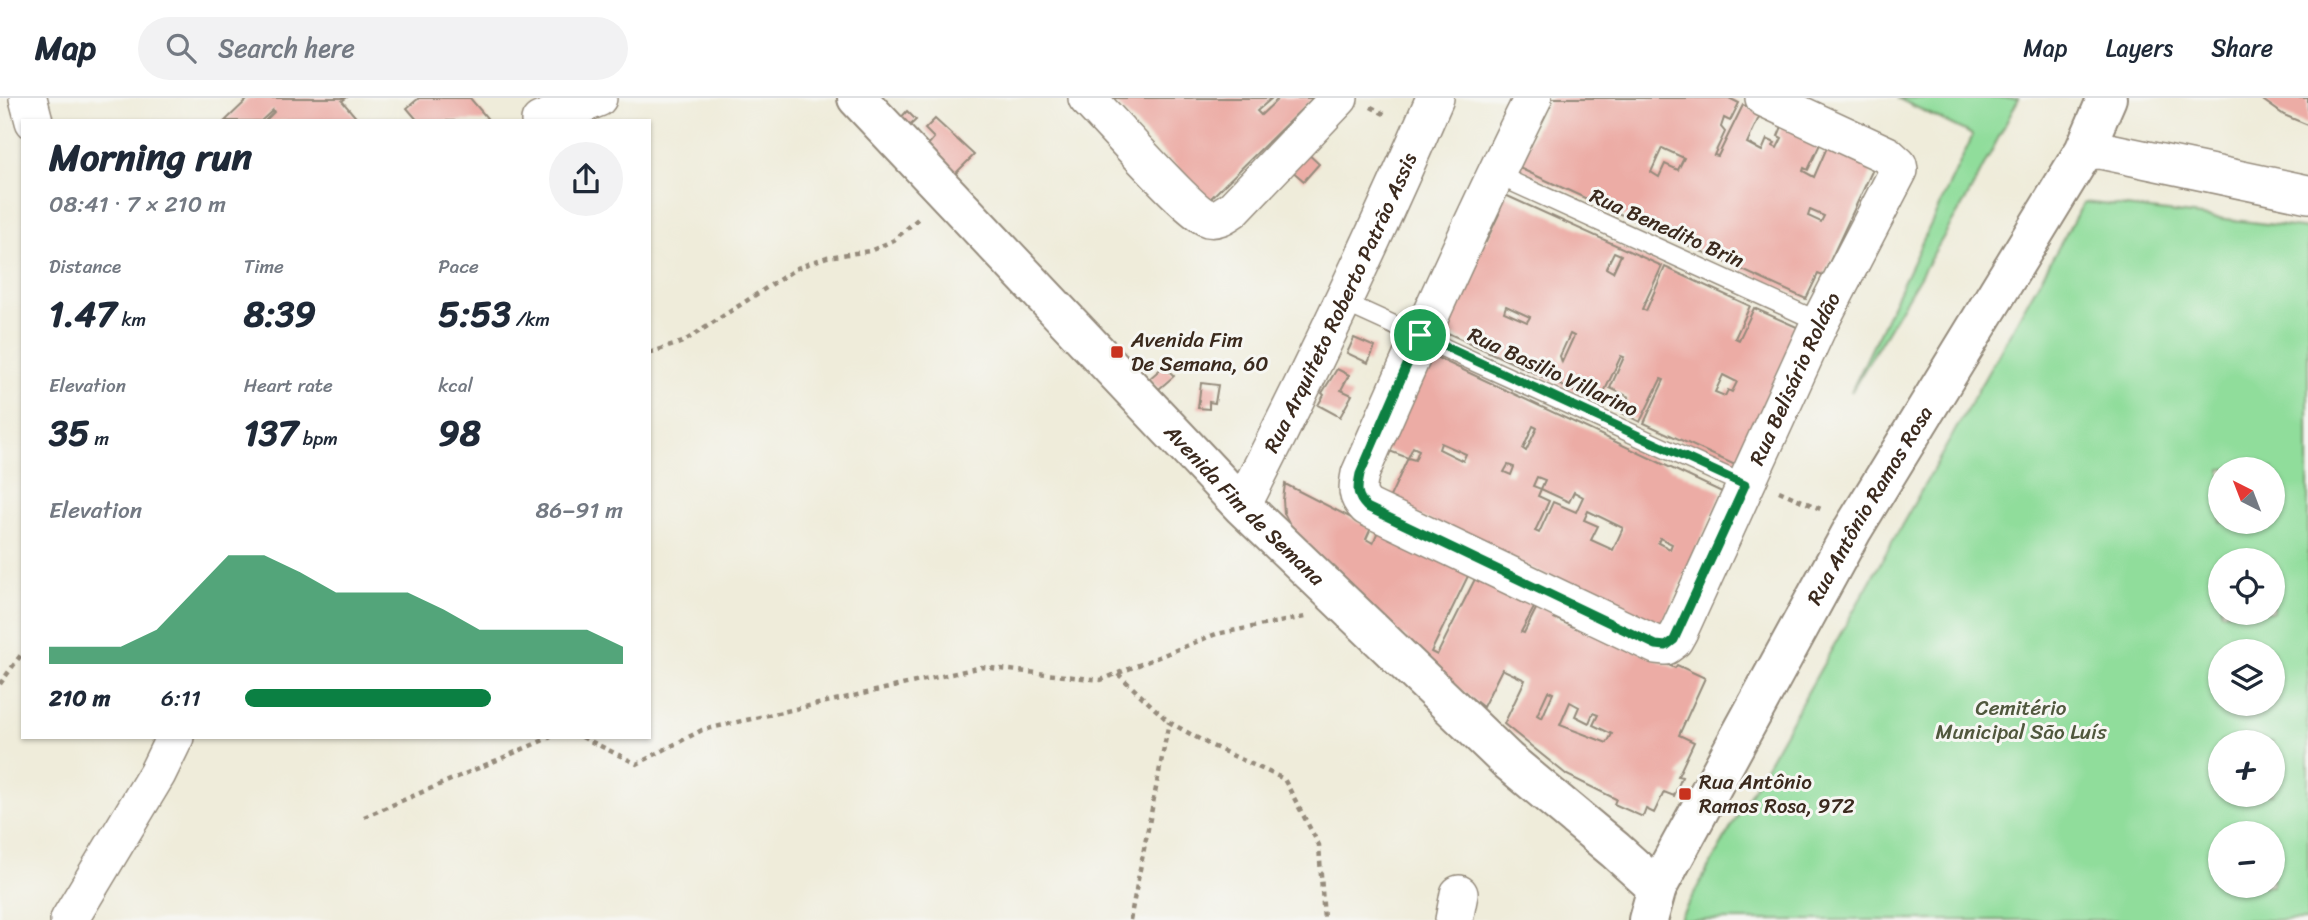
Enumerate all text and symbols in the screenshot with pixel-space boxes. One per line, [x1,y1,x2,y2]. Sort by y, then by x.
search box [138,17,628,80]
text: Map [35,19,96,77]
text: Search here [218,25,355,71]
text: Map [2023,27,2068,69]
text: Layers [2106,27,2173,69]
text: Share [2211,27,2273,69]
icon: search [162,29,200,67]
text: Morning run [49,124,252,191]
button: share [549,142,623,216]
street label: Rua Arquiteto Roberto Patrão Assis [1253,146,1428,460]
street label: Rua Benedito Brin [1584,177,1750,279]
text: 08:41 · 7 × 210 m [49,184,226,225]
text: Distance [49,250,121,283]
text: Time [244,250,284,283]
text: Pace [438,250,479,283]
text: 1.47 [49,283,116,345]
text: 8:39 [244,283,316,345]
text: 5:53 [438,283,511,345]
street label: Rua Belisário Roldão [1738,285,1852,472]
text: km [116,303,146,336]
text: /km [511,303,550,336]
pin [1390,305,1450,365]
icon: arrive [1401,316,1439,354]
street label: Rua Basilio Villarino [1461,316,1645,428]
place label: Avenida Fim De Semana, 60 [1130,321,1269,383]
marker: Avenida Fim De Semana, 60 [1109,344,1125,360]
text: Elevation [49,369,126,402]
text: Heart rate [244,369,333,402]
text: kcal [438,369,473,402]
street label: Rua Antônio Ramos Rosa [1796,398,1943,612]
text: 35 [49,402,90,464]
text: 137 [244,402,298,464]
text: 98 [438,402,481,464]
street label: Avenida Fim de Semana [1154,414,1334,596]
text: m [90,422,109,455]
text: bpm [298,422,338,455]
north arrow [2208,457,2286,534]
map controls [2208,457,2285,898]
text: Elevation [49,490,142,531]
text: 86–91 m [535,490,623,531]
button: locate [2208,548,2285,625]
button: layers [2208,639,2285,716]
text: 210 m [49,678,110,719]
text: 6:11 [161,678,201,719]
park label: Cemitério Municipal São Luís [1935,689,2107,751]
button: + [2208,730,2285,807]
place label: Rua Antônio Ramos Rosa, 972 [1699,763,1855,825]
marker: Rua Antônio Ramos Rosa, 972 [1677,786,1693,802]
button: − [2208,821,2285,898]

